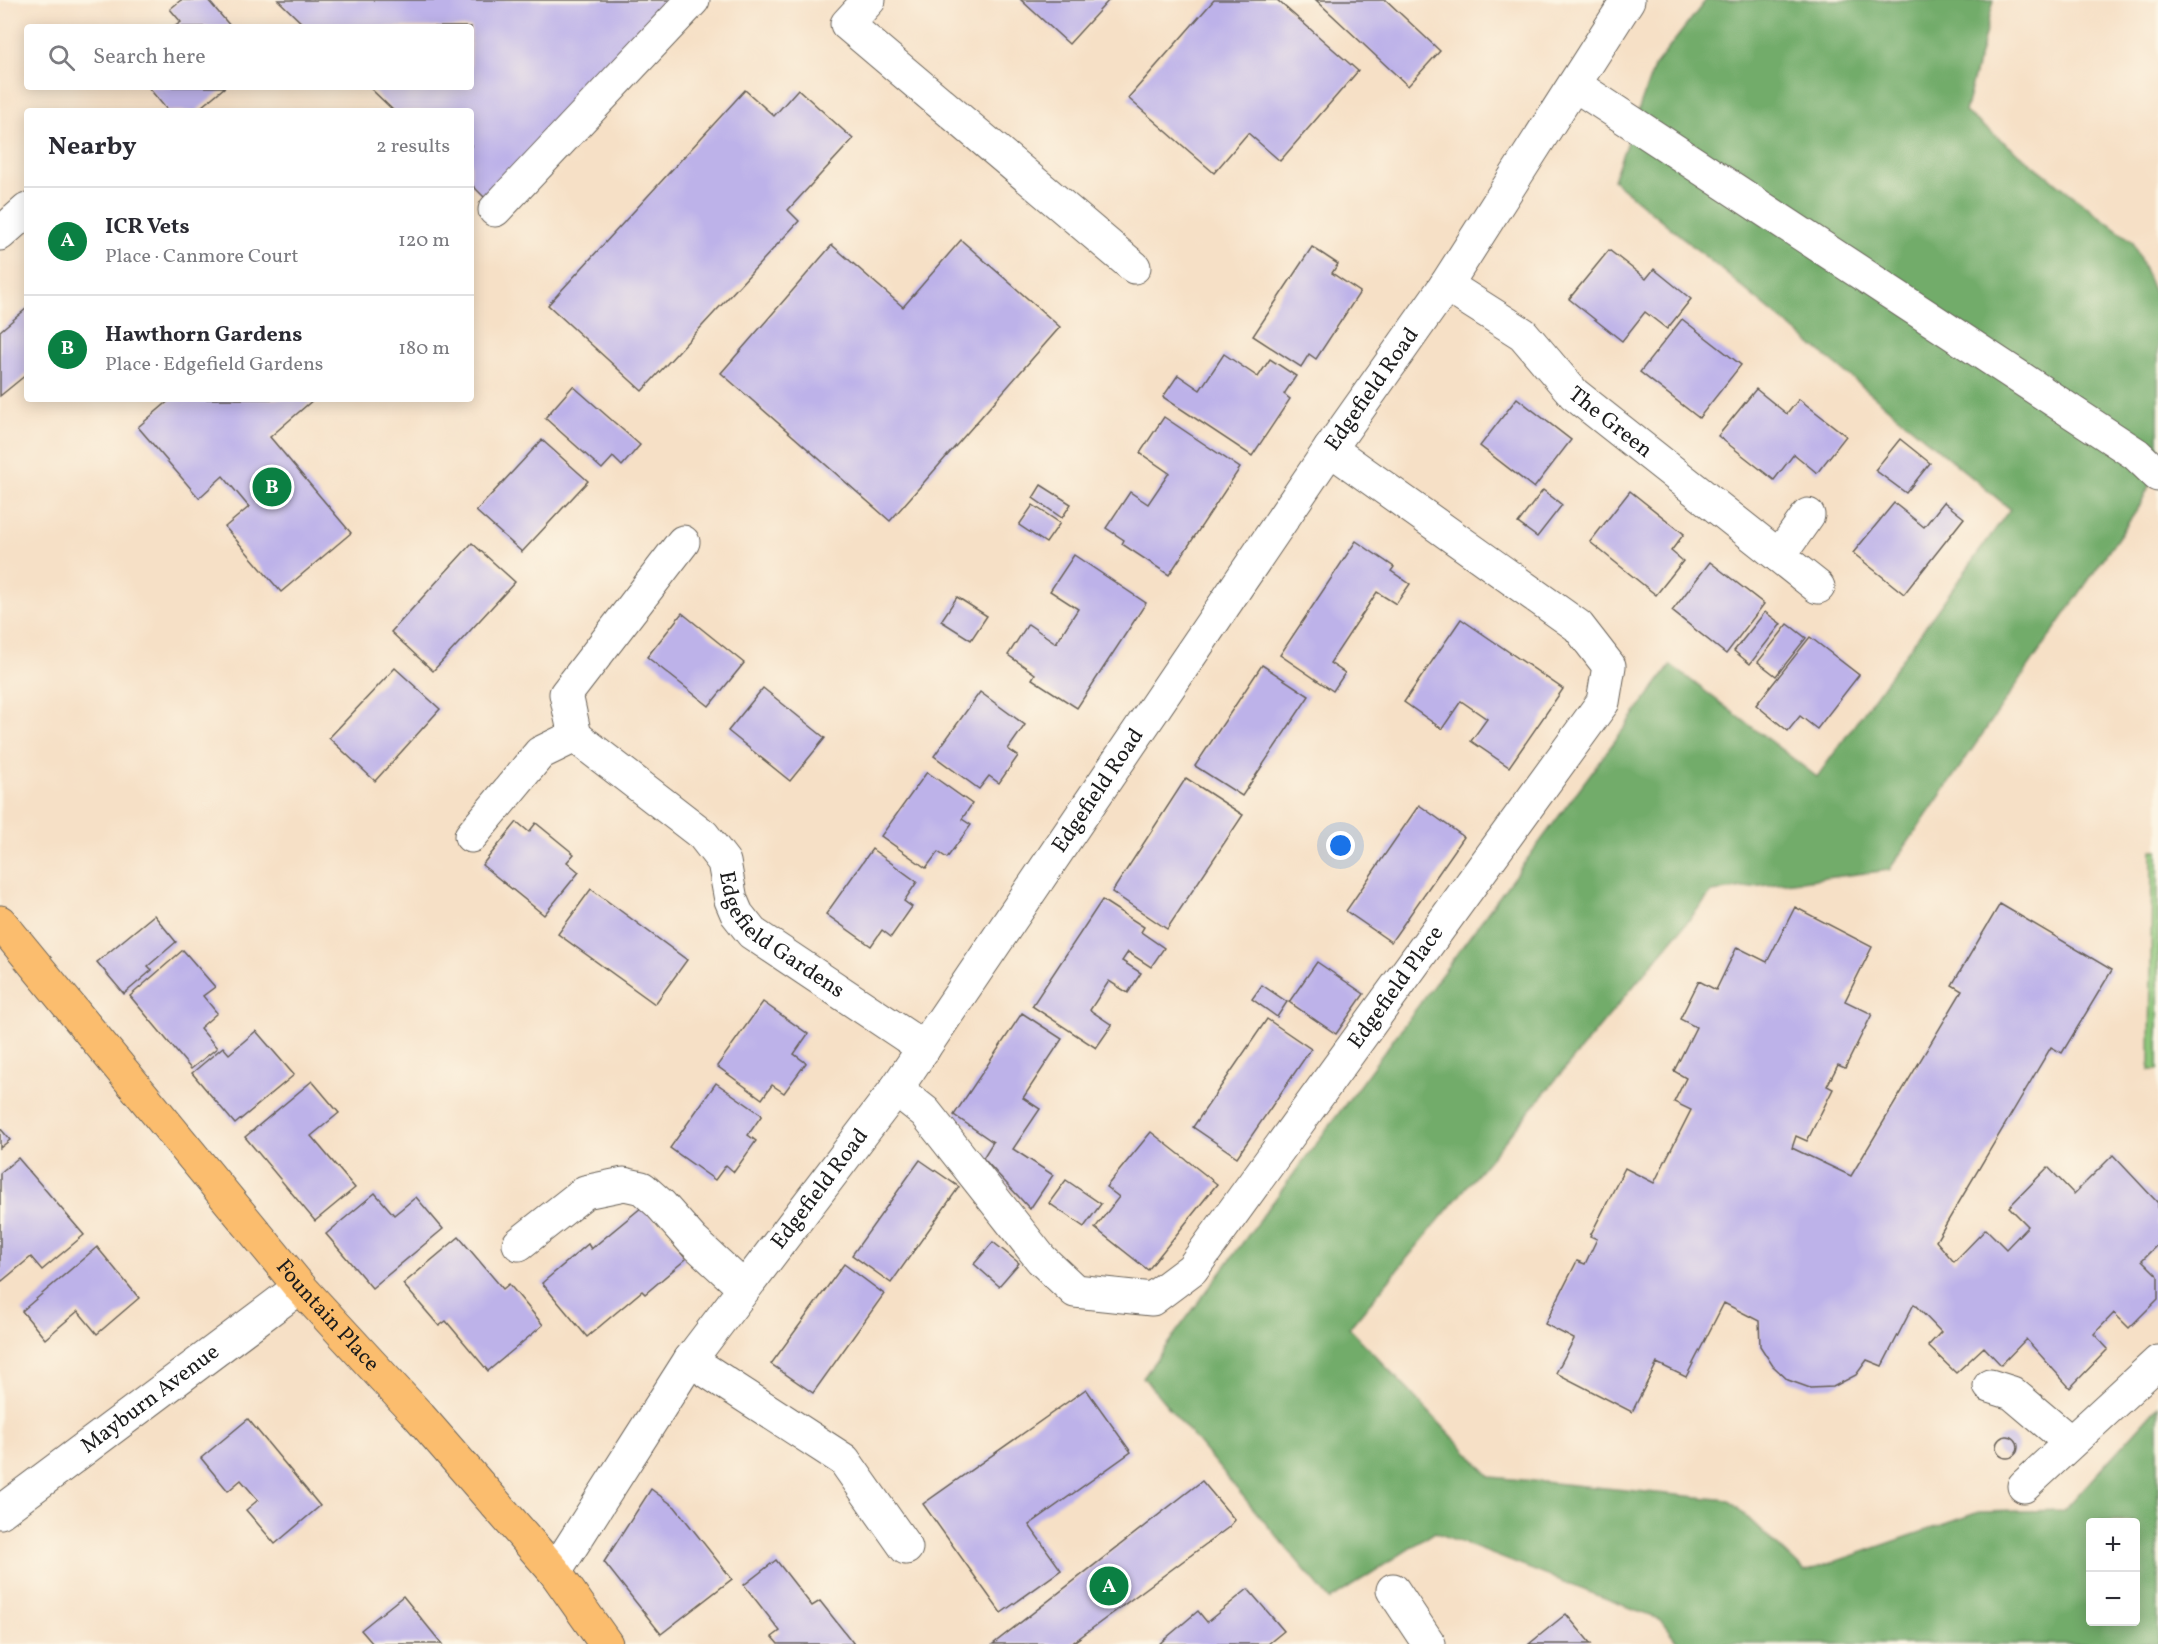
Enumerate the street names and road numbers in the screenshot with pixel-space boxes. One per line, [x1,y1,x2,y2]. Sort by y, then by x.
street label: Edgefield Road [1318,321,1427,457]
street label: The Green [1561,379,1659,466]
street label: Edgefield Road [1045,722,1152,859]
street label: Edgefield Gardens [711,869,851,1006]
street label: Edgefield Place [1341,919,1451,1056]
street label: Edgefield Road [764,1122,876,1256]
street label: Fountain Place [268,1253,386,1379]
street label: Mayburn Avenue [75,1337,226,1461]

